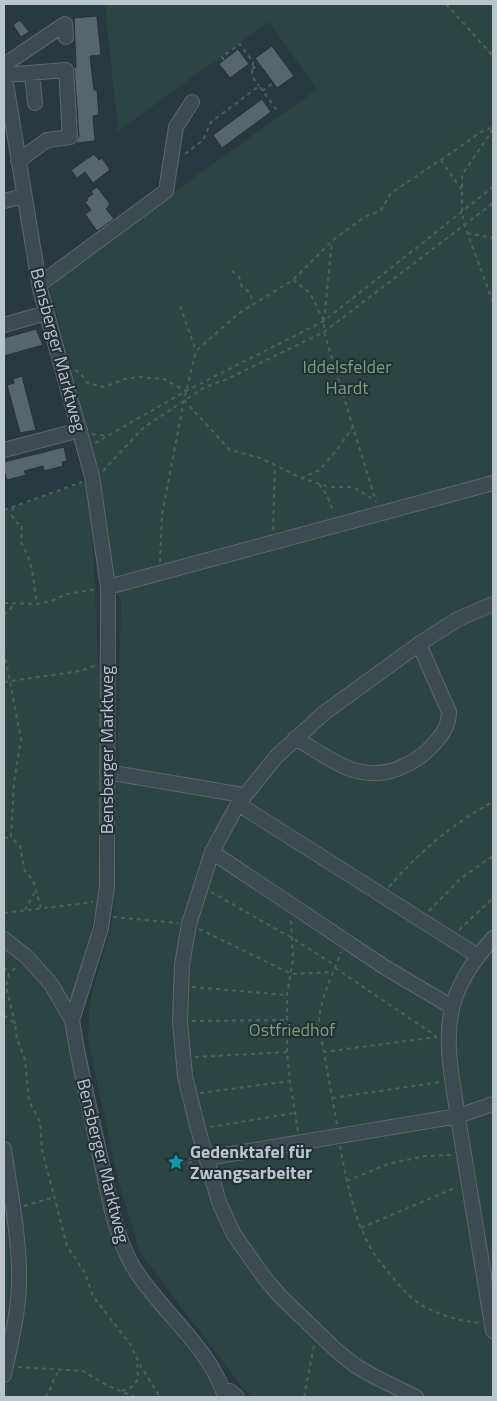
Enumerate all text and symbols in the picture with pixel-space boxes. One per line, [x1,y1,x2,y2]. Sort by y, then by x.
street label: Bensberger Marktweg [24,265,93,435]
park label: Iddelsfelder Hardt [303,353,391,401]
street label: Bensberger Marktweg [93,666,120,834]
park label: Ostfriedhof [249,1016,335,1043]
street label: Bensberger Marktweg [70,1076,137,1246]
place label: Gedenktafel für Zwangsarbeiter [190,1138,313,1186]
place icon: Gedenktafel für Zwangsarbeiter [166,1152,186,1172]

